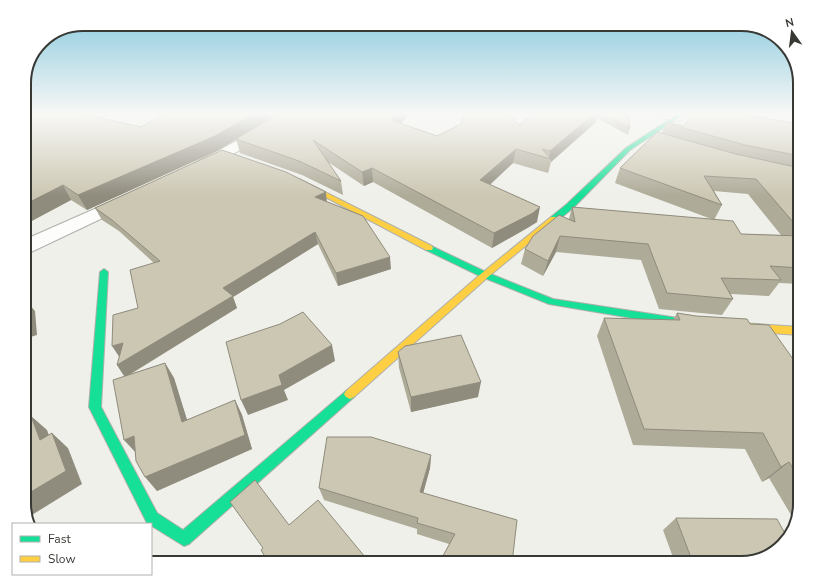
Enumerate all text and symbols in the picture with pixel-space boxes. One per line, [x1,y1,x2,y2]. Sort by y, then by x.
north arrow [772,12,812,52]
text: N [784,15,796,31]
legend [12,523,152,575]
text: Fast [48,531,71,547]
text: Slow [48,551,76,567]

